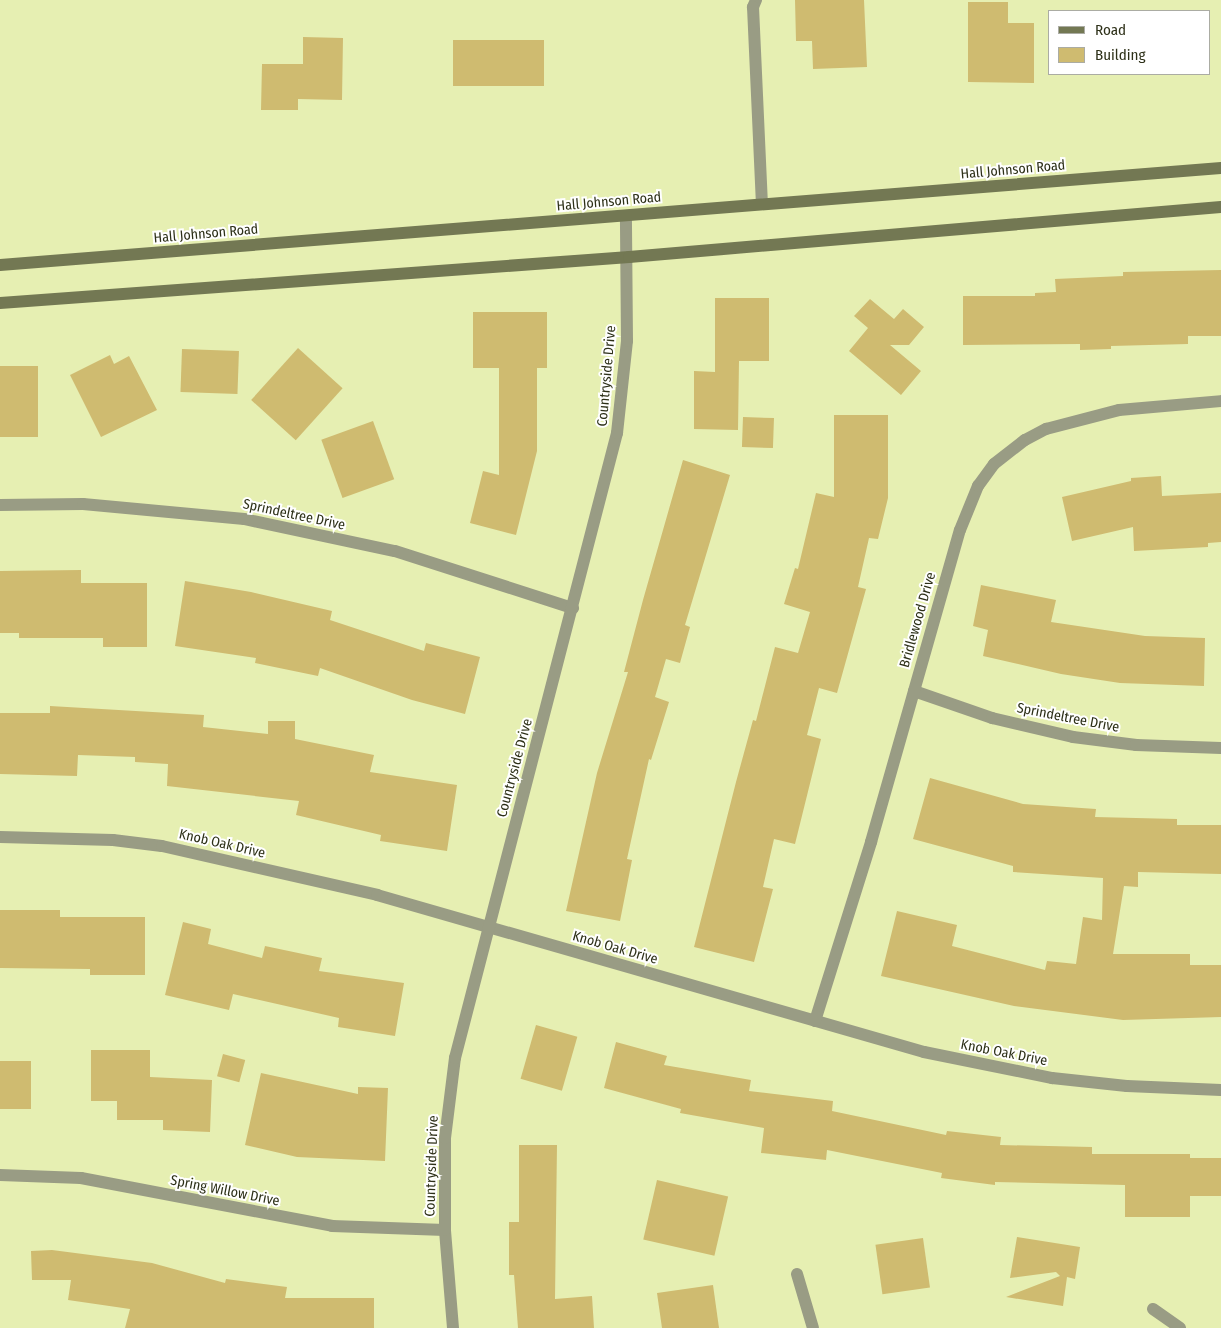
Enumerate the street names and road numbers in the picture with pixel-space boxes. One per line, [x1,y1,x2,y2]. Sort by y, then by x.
street label: Hall Johnson Road [960,157,1066,183]
street label: Hall Johnson Road [556,189,662,215]
street label: Hall Johnson Road [153,221,259,247]
street label: Countryside Drive [594,325,620,427]
street label: Sprindeltree Drive [241,496,347,534]
street label: Bridlewood Drive [896,570,940,670]
street label: Sprindeltree Drive [1015,700,1121,736]
street label: Countryside Drive [494,717,536,819]
street label: Knob Oak Drive [177,826,267,862]
street label: Knob Oak Drive [570,928,660,968]
street label: Knob Oak Drive [959,1036,1049,1070]
street label: Countryside Drive [422,1115,442,1217]
street label: Spring Willow Drive [169,1172,281,1210]

